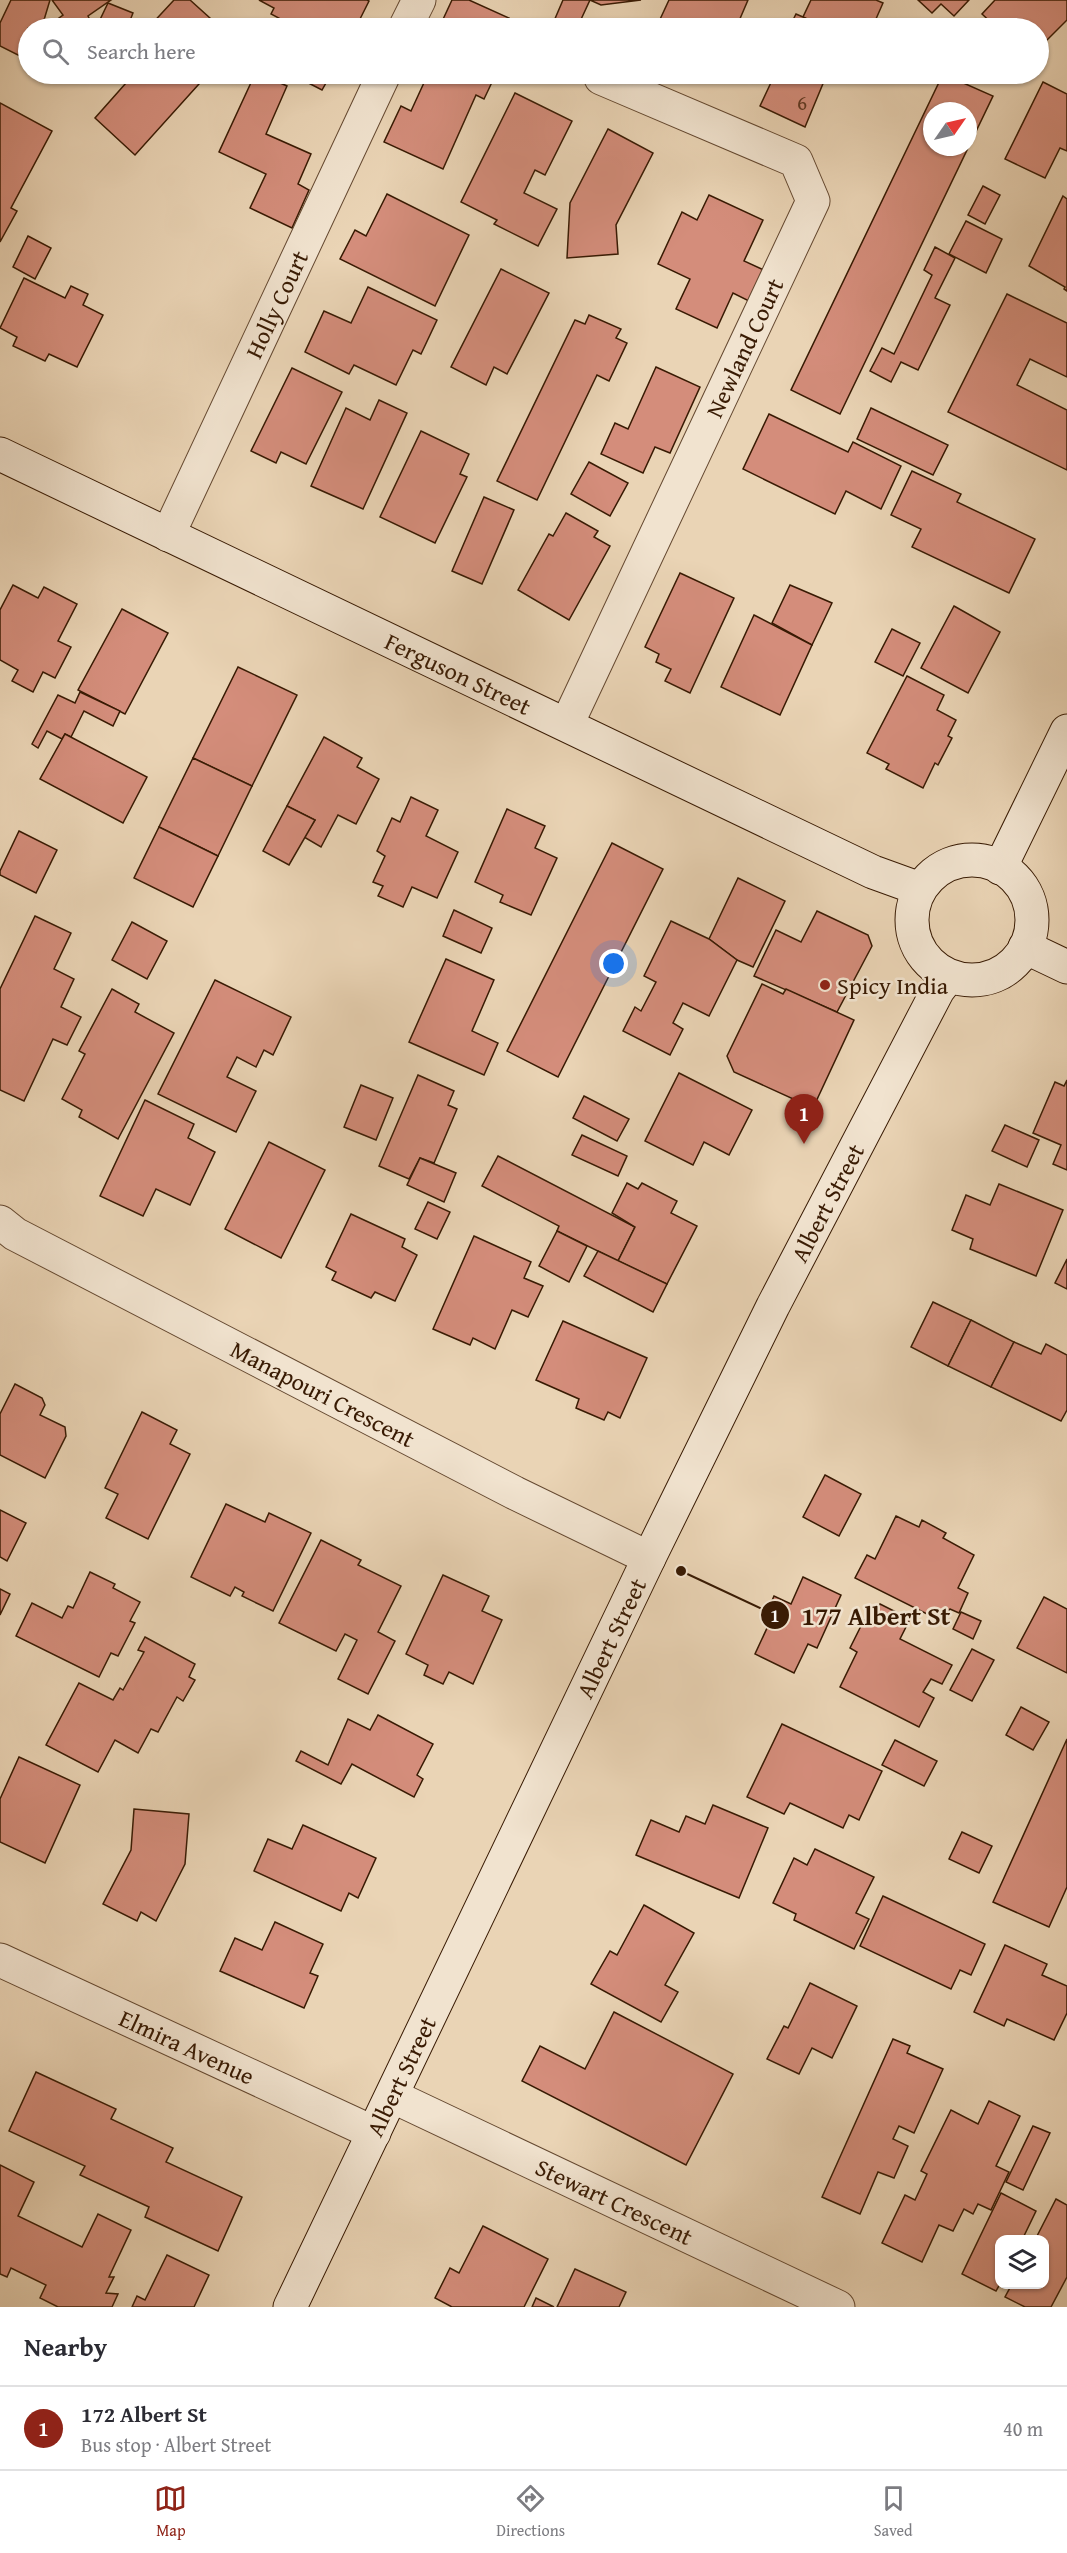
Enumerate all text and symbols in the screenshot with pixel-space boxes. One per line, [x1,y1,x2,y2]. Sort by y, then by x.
search box [18,18,1049,84]
icon: search [39,35,72,68]
text: Search here [87,35,196,67]
house number: 6 [797,87,807,118]
north arrow [923,102,977,156]
street label: Holly Court [236,244,317,364]
street label: Newland Court [696,272,792,423]
street label: Ferguson Street [379,623,538,724]
your location [599,949,628,978]
place label: Spicy India [837,968,949,1003]
marker: Spicy India [818,978,832,992]
pin: 1 [784,1094,824,1144]
street label: Albert Street [781,1137,873,1268]
street label: Manapouri Crescent [225,1331,422,1456]
street label: Albert Street [567,1572,655,1704]
callout: 177 Albert St [760,1593,963,1637]
text: 177 Albert St [802,1596,951,1635]
text: 1 [770,1602,780,1629]
street label: Elmira Avenue [114,2000,260,2093]
street label: Albert Street [357,2010,445,2142]
street label: Stewart Crescent [530,2149,699,2254]
map controls [995,2235,1049,2289]
button: layers [995,2235,1049,2289]
text: Nearby [24,2327,107,2366]
text: 172 Albert St [81,2398,207,2430]
text: 1 [38,2414,49,2443]
text: 40 m [1003,2414,1043,2443]
text: Bus stop · Albert Street [81,2430,271,2459]
tab: Map [154,2482,187,2542]
tab: Directions [496,2482,565,2542]
tab: Saved [874,2482,913,2542]

